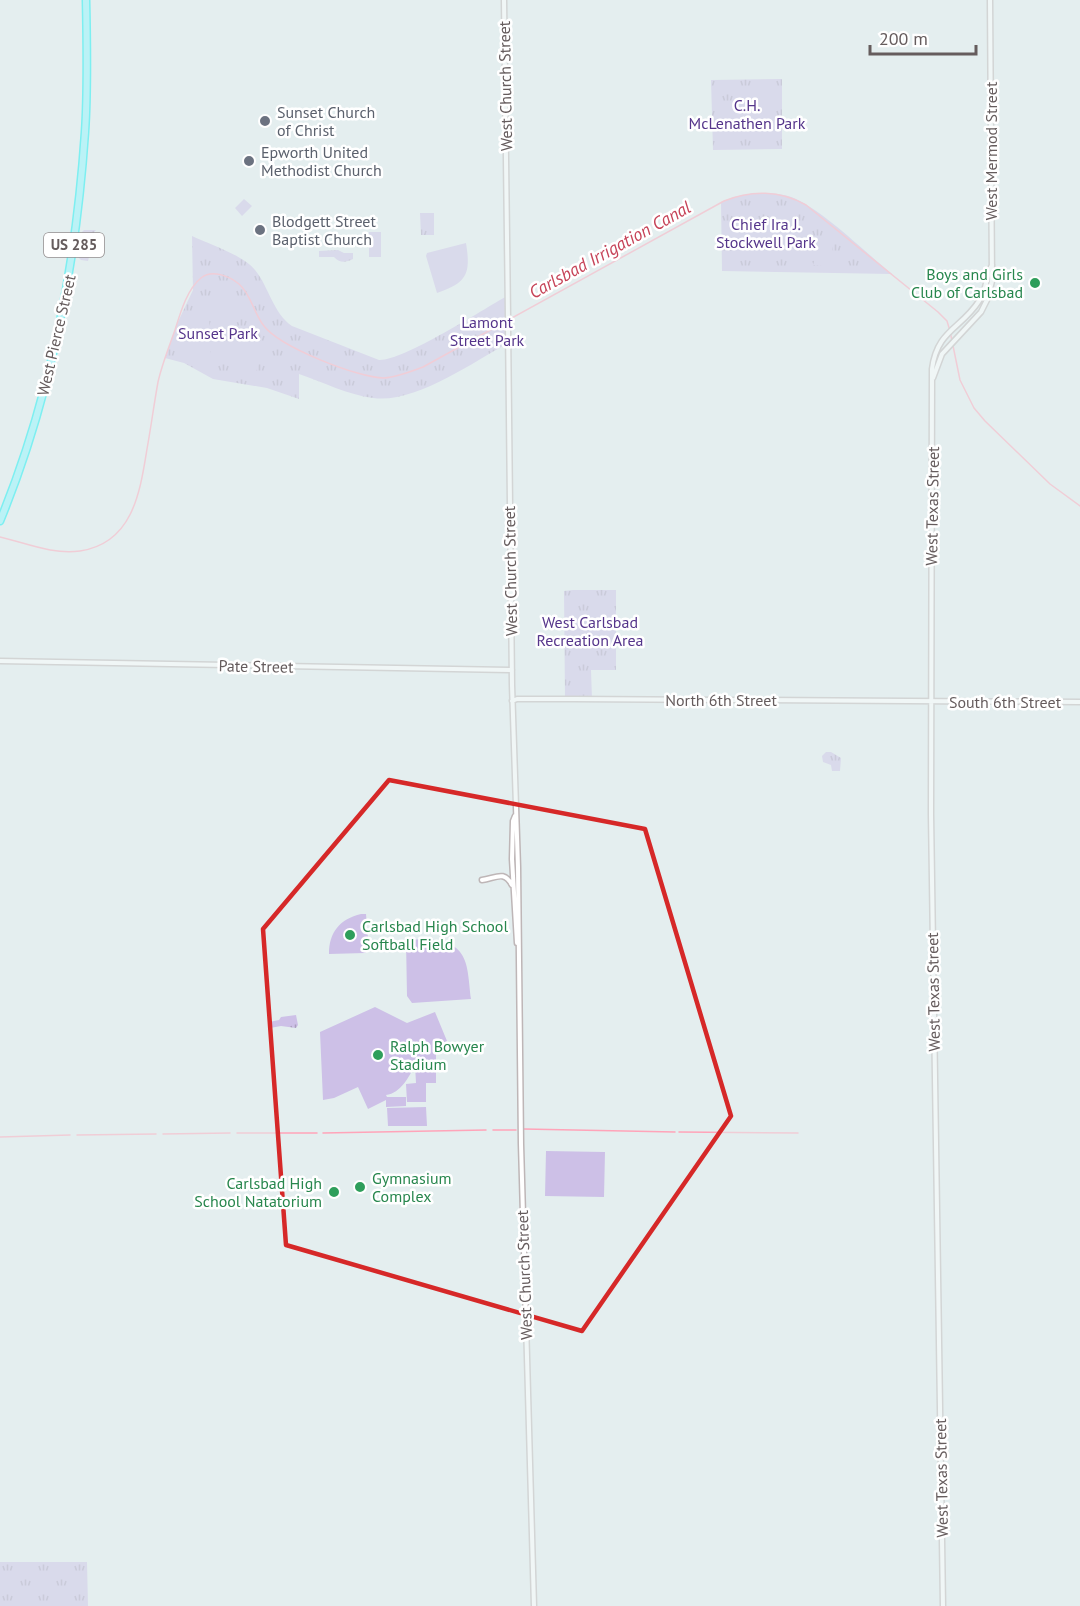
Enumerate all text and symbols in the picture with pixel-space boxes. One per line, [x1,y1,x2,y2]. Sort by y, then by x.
scale bar [870,18,976,56]
street label: West Church Street [494,20,516,151]
text: 200 m [879,27,928,50]
street label: West Mermod Street [981,81,1001,220]
park label: C.H. McLenathen Park [689,95,806,133]
place label: Sunset Church of Christ [277,102,375,140]
marker: Sunset Church of Christ [258,114,272,128]
place label: Epworth United Methodist Church [261,142,382,180]
marker: Epworth United Methodist Church [242,154,256,168]
water label: Carlsbad Irrigation Canal [525,195,695,304]
place label: Blodgett Street Baptist Church [272,211,376,249]
park label: Chief Ira J. Stockwell Park [716,214,816,252]
marker: Blodgett Street Baptist Church [253,223,267,237]
road number: US 285 [44,233,104,257]
place label: Boys and Girls Club of Carlsbad [911,264,1023,302]
street label: West Pierce Street [32,272,80,398]
marker: Boys and Girls Club of Carlsbad [1028,276,1042,290]
park label: Lamont Street Park [450,312,525,350]
park label: Sunset Park [178,323,258,343]
street label: West Texas Street [921,446,943,566]
street label: West Church Street [499,505,521,636]
park label: West Carlsbad Recreation Area [536,612,644,650]
street label: Pate Street [218,655,294,677]
street label: North 6th Street [665,690,777,710]
street label: South 6th Street [949,692,1062,712]
place label: Carlsbad High School Softball Field [362,916,508,954]
marker: Carlsbad High School Softball Field [343,928,357,942]
street label: West Texas Street [922,932,944,1052]
place label: Ralph Bowyer Stadium [390,1036,485,1074]
marker: Ralph Bowyer Stadium [371,1048,385,1062]
place label: Gymnasium Complex [372,1168,452,1206]
place label: Carlsbad High School Natatorium [194,1173,322,1211]
marker: Gymnasium Complex [353,1180,367,1194]
marker: Carlsbad High School Natatorium [327,1185,341,1199]
street label: West Church Street [512,1209,536,1340]
street label: West Texas Street [930,1418,952,1538]

